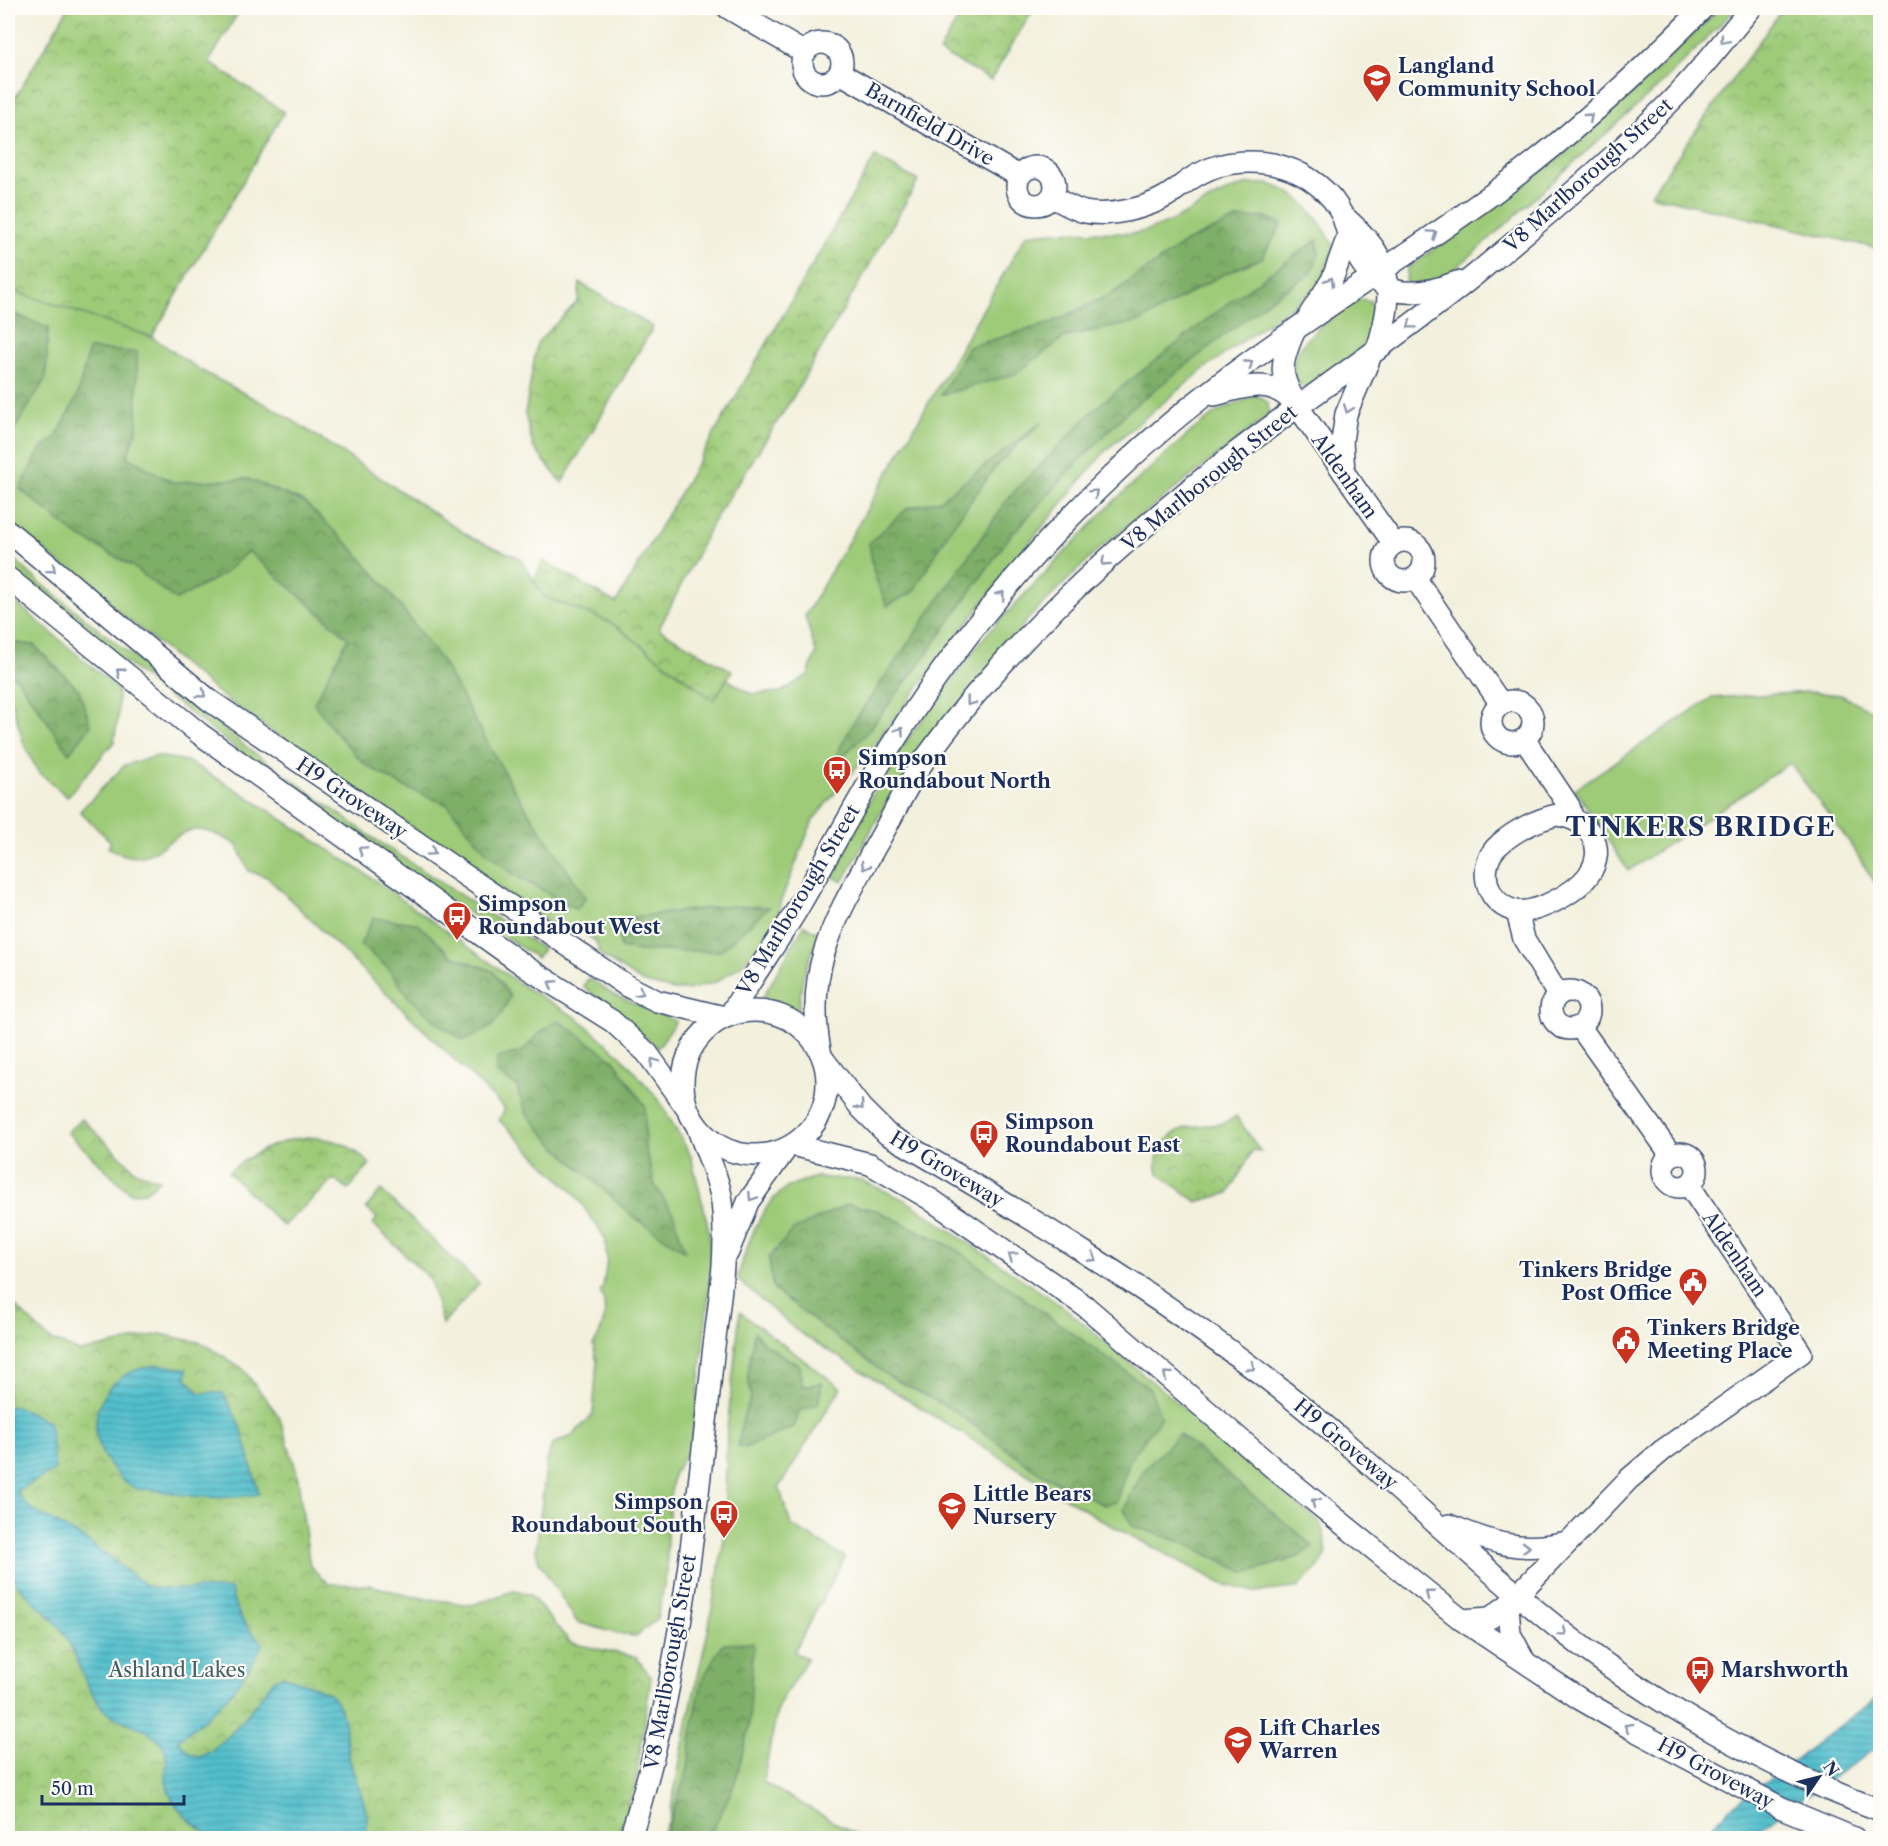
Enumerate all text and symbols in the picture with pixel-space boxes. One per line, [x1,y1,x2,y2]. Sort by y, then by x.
one-way arrow [1720,33,1731,44]
place label: Langland Community School [1398,54,1595,101]
school or university icon: Langland Community School [1361,62,1393,104]
street label: Barnfield Drive [861,77,999,171]
street label: V8 Marlborough Street [1498,93,1677,258]
one-way arrow [1582,113,1593,124]
one-way arrow [1426,230,1437,241]
one-way arrow [1323,277,1335,287]
one-way arrow [1407,318,1418,329]
one-way arrow [1242,361,1253,372]
street label: V8 Marlborough Street [1116,400,1302,557]
one-way arrow [1343,403,1356,414]
street label: Aldenham [1306,428,1383,523]
one-way arrow [1087,490,1098,501]
one-way arrow [1102,555,1112,566]
one-way arrow [45,562,56,573]
one-way arrow [994,590,1005,601]
one-way arrow [116,668,127,679]
one-way arrow [195,686,206,697]
one-way arrow [966,695,977,706]
one-way arrow [893,727,904,738]
place label: Simpson Roundabout North [858,746,1051,793]
street label: H9 Groveway [292,752,413,844]
bus stop icon: Simpson Roundabout North [821,754,853,796]
street label: V8 Marlborough Street [731,800,865,1001]
district label: TINKERS BRIDGE [1566,811,1836,843]
one-way arrow [425,845,436,856]
one-way arrow [357,846,368,857]
one-way arrow [861,860,872,870]
place label: Simpson Roundabout West [478,892,660,939]
bus stop icon: Simpson Roundabout West [441,900,473,942]
one-way arrow [548,979,558,991]
one-way arrow [633,985,644,997]
one-way arrow [650,1058,661,1069]
one-way arrow [853,1099,864,1110]
place label: Simpson Roundabout East [1005,1110,1180,1157]
bus stop icon: Simpson Roundabout East [968,1118,1000,1160]
street label: H9 Groveway [886,1126,1009,1213]
one-way arrow [748,1190,759,1201]
street label: Aldenham [1697,1206,1773,1302]
one-way arrow [1087,1250,1097,1262]
one-way arrow [1008,1252,1019,1263]
place label: Tinkers Bridge Post Office [1519,1258,1672,1305]
public building icon: Tinkers Bridge Post Office [1677,1266,1709,1308]
place label: Tinkers Bridge Meeting Place [1647,1316,1800,1363]
public building icon: Tinkers Bridge Meeting Place [1610,1324,1642,1366]
one-way arrow [1245,1360,1256,1371]
one-way arrow [1163,1371,1174,1382]
street label: H9 Groveway [1289,1394,1404,1495]
place label: Little Bears Nursery [973,1482,1092,1529]
place label: Simpson Roundabout South [511,1490,703,1537]
school or university icon: Little Bears Nursery [936,1490,968,1532]
bus stop icon: Simpson Roundabout South [708,1498,740,1540]
one-way arrow [1311,1498,1322,1509]
one-way arrow [1521,1541,1530,1553]
street label: V8 Marlborough Street [639,1552,701,1773]
one-way arrow [1425,1590,1436,1601]
one-way arrow [1557,1624,1568,1635]
bus stop icon: Marshworth [1684,1654,1716,1696]
park label: Ashland Lakes [108,1658,245,1682]
place label: Marshworth [1721,1658,1849,1682]
place label: Lift Charles Warren [1258,1716,1380,1763]
one-way arrow [1624,1723,1634,1734]
school or university icon: Lift Charles Warren [1222,1724,1254,1766]
street label: H9 Groveway [1654,1732,1779,1814]
north arrow [1789,1747,1849,1807]
text: N [1819,1757,1844,1780]
scale bar [42,1768,184,1806]
text: 50 m [51,1778,94,1800]

